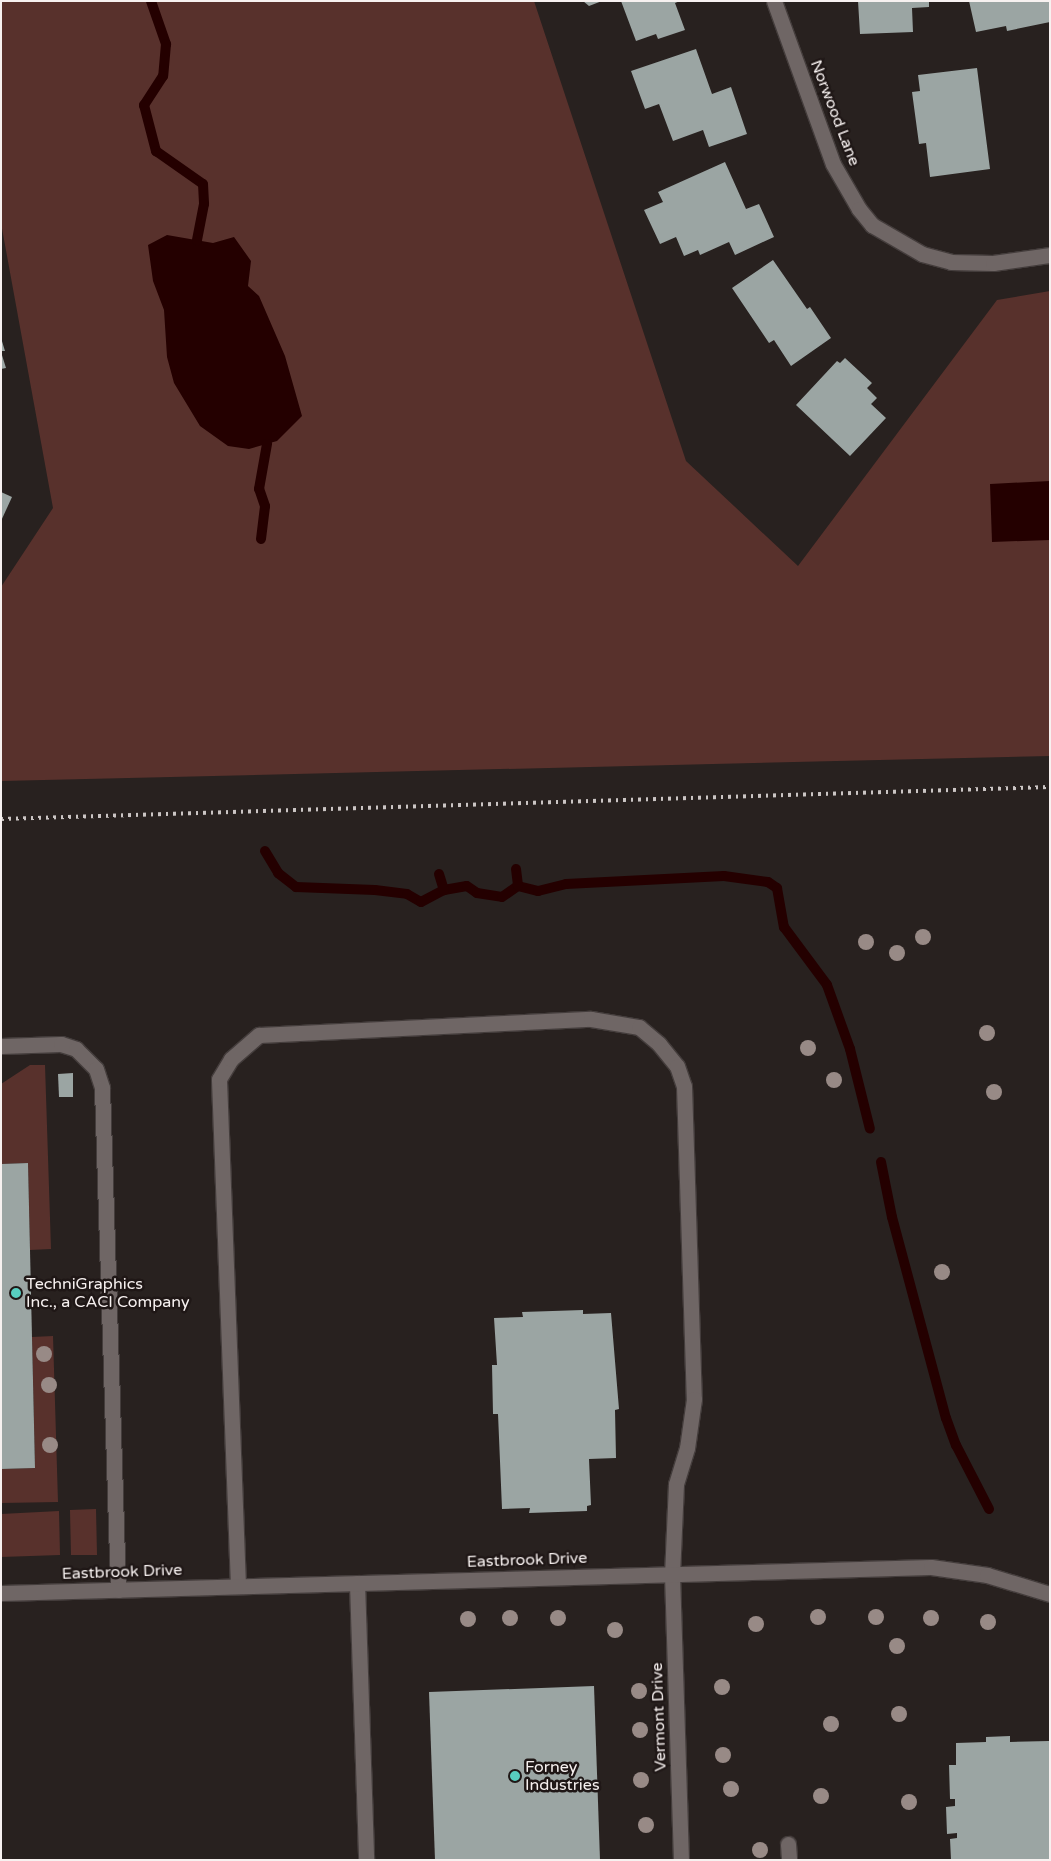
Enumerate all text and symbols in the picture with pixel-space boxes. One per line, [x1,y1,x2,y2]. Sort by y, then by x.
street label: Norwood Lane [806,57,864,169]
place label: TechniGraphics Inc., a CACI Company [26,1274,190,1312]
marker: TechniGraphics Inc., a CACI Company [10,1287,22,1299]
street label: Eastbrook Drive [466,1548,588,1572]
street label: Eastbrook Drive [61,1560,183,1584]
street label: Vermont Drive [648,1662,670,1772]
place label: Forney Industries [525,1757,600,1795]
marker: Forney Industries [509,1770,521,1782]

